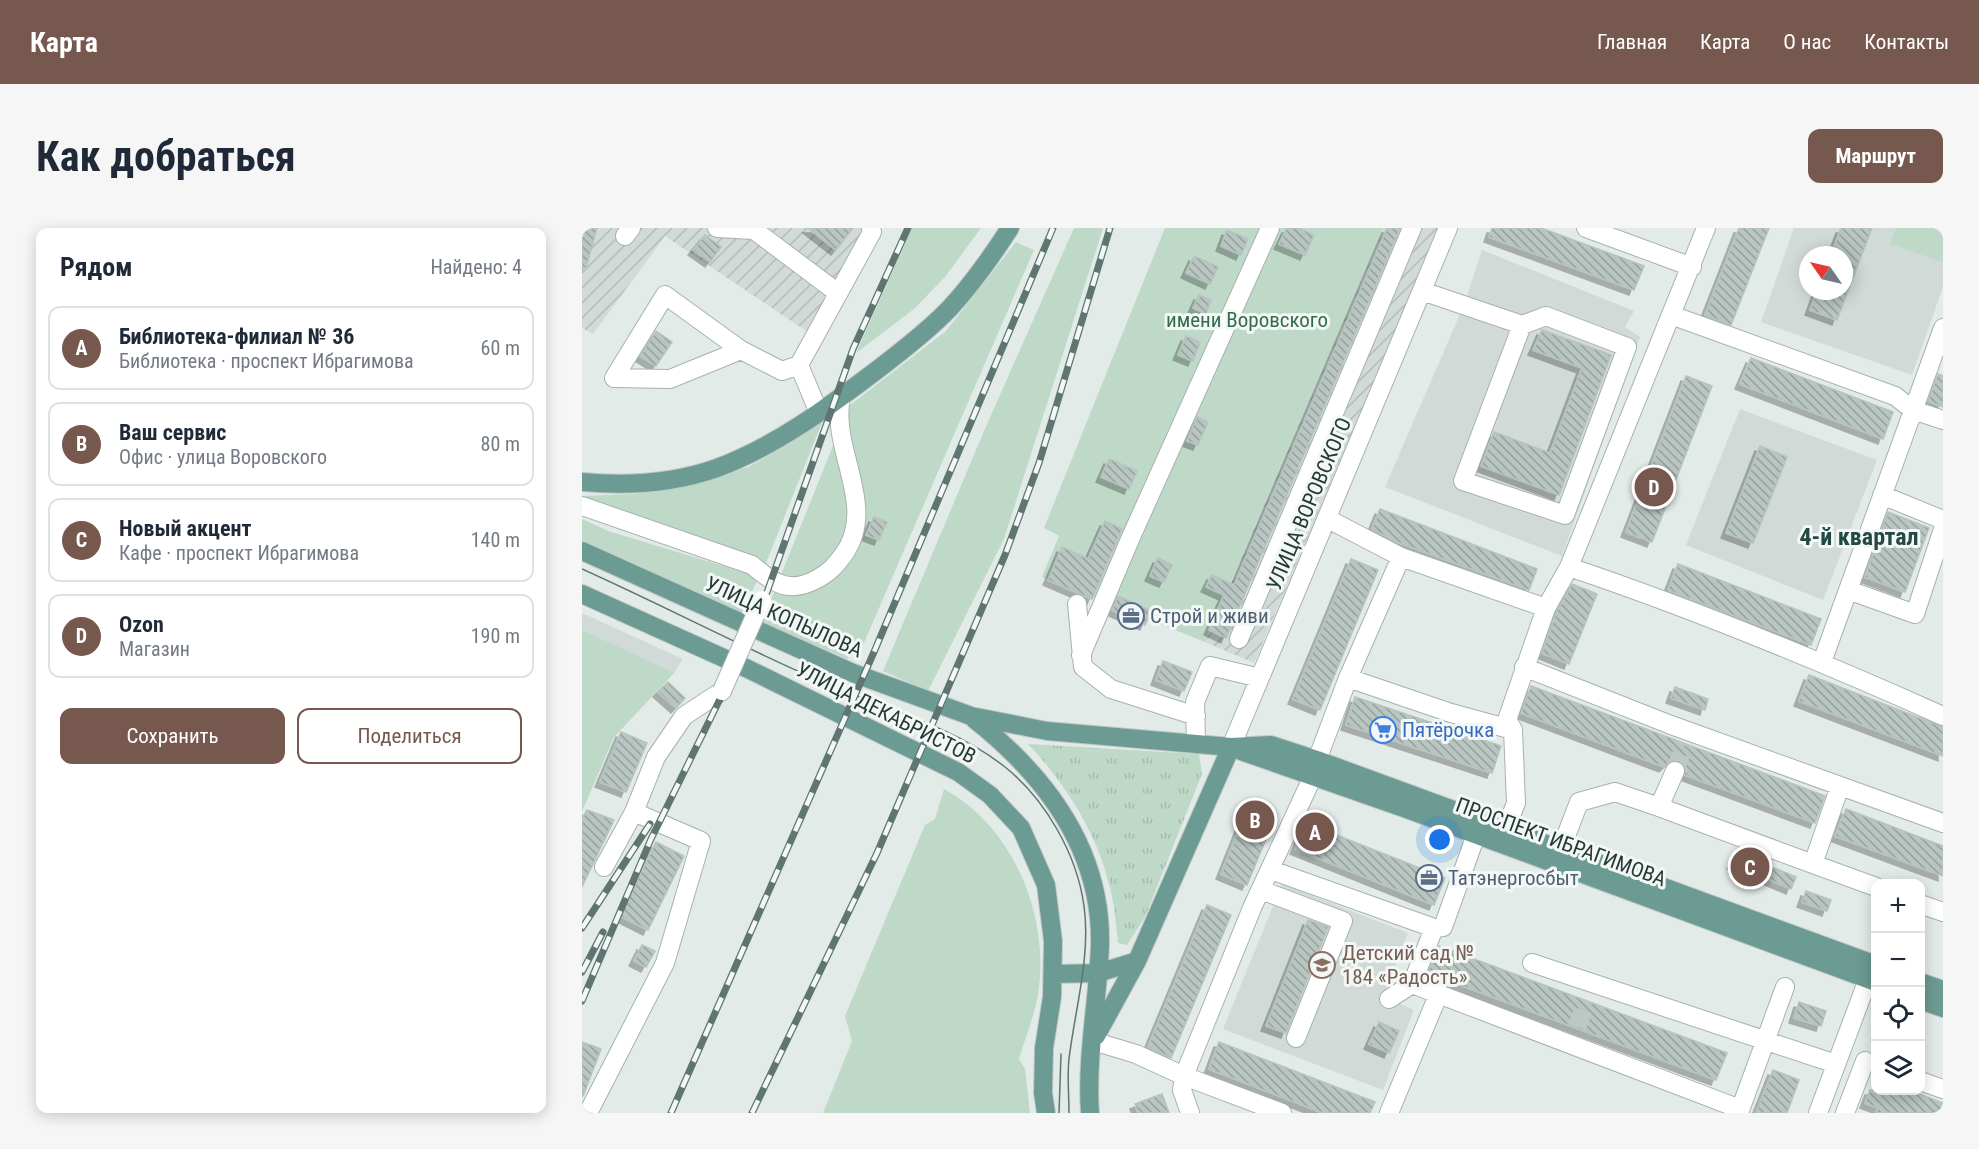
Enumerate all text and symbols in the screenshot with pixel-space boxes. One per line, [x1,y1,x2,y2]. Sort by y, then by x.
text: Карта [30,26,98,59]
text: Главная [1597,30,1667,54]
text: Карта [1700,30,1750,54]
text: О нас [1783,30,1831,54]
text: Контакты [1864,30,1949,54]
button: Маршрут [1808,129,1943,183]
text: Как добраться [36,132,296,181]
north arrow [1799,246,1853,300]
text: Рядом [60,252,132,282]
text: Найдено: 4 [430,255,522,279]
park label: имени Воровского [1166,308,1328,332]
text: Библиотека-филиал № 36 [119,324,354,349]
text: A [76,336,87,360]
text: 60 m [481,336,520,360]
text: Библиотека · проспект Ибрагимова [119,349,414,373]
street label: УЛИЦА ВОРОВСКОГО [1262,414,1356,594]
text: Ваш сервис [119,420,226,445]
text: B [76,432,87,456]
text: 80 m [481,432,520,456]
text: Офис · улица Воровского [119,445,327,469]
pin: D [1634,464,1674,510]
text: Новый акцент [119,516,251,541]
district label: 4-й квартал [1799,523,1919,551]
text: C [76,528,87,552]
text: 140 m [471,528,520,552]
text: Кафе · проспект Ибрагимова [119,541,359,565]
street label: УЛИЦА КОПЫЛОВА [702,572,866,662]
office icon: Строй и живи [1116,601,1146,631]
place label: Строй и живи [1150,604,1269,628]
text: Ozon [119,612,164,637]
text: D [76,624,87,648]
text: 190 m [471,624,520,648]
text: Магазин [119,637,190,661]
street label: УЛИЦА ДЕКАБРИСТОВ [792,657,980,769]
button: Сохранить [60,708,285,764]
button: Поделиться [297,708,522,764]
supermarket icon: Пятёрочка [1368,715,1398,745]
place label: Пятёрочка [1402,718,1494,742]
street label: ПРОСПЕКТ ИБРАГИМОВА [1453,793,1669,891]
pin: B [1236,798,1274,842]
pin: A [1296,810,1334,854]
your location [1425,825,1454,854]
pin: C [1730,844,1770,890]
office icon: Татэнергосбыт [1414,863,1444,893]
place label: Татэнергосбыт [1448,866,1579,890]
map controls [1871,879,1925,1095]
button: + [1871,879,1925,933]
button: − [1871,933,1925,987]
place label: Детский сад № 184 «Радость» [1342,941,1474,989]
school or university icon: Детский сад № 184 «Радость» [1307,950,1337,980]
button: locate [1871,987,1925,1041]
button: layers [1871,1041,1925,1095]

